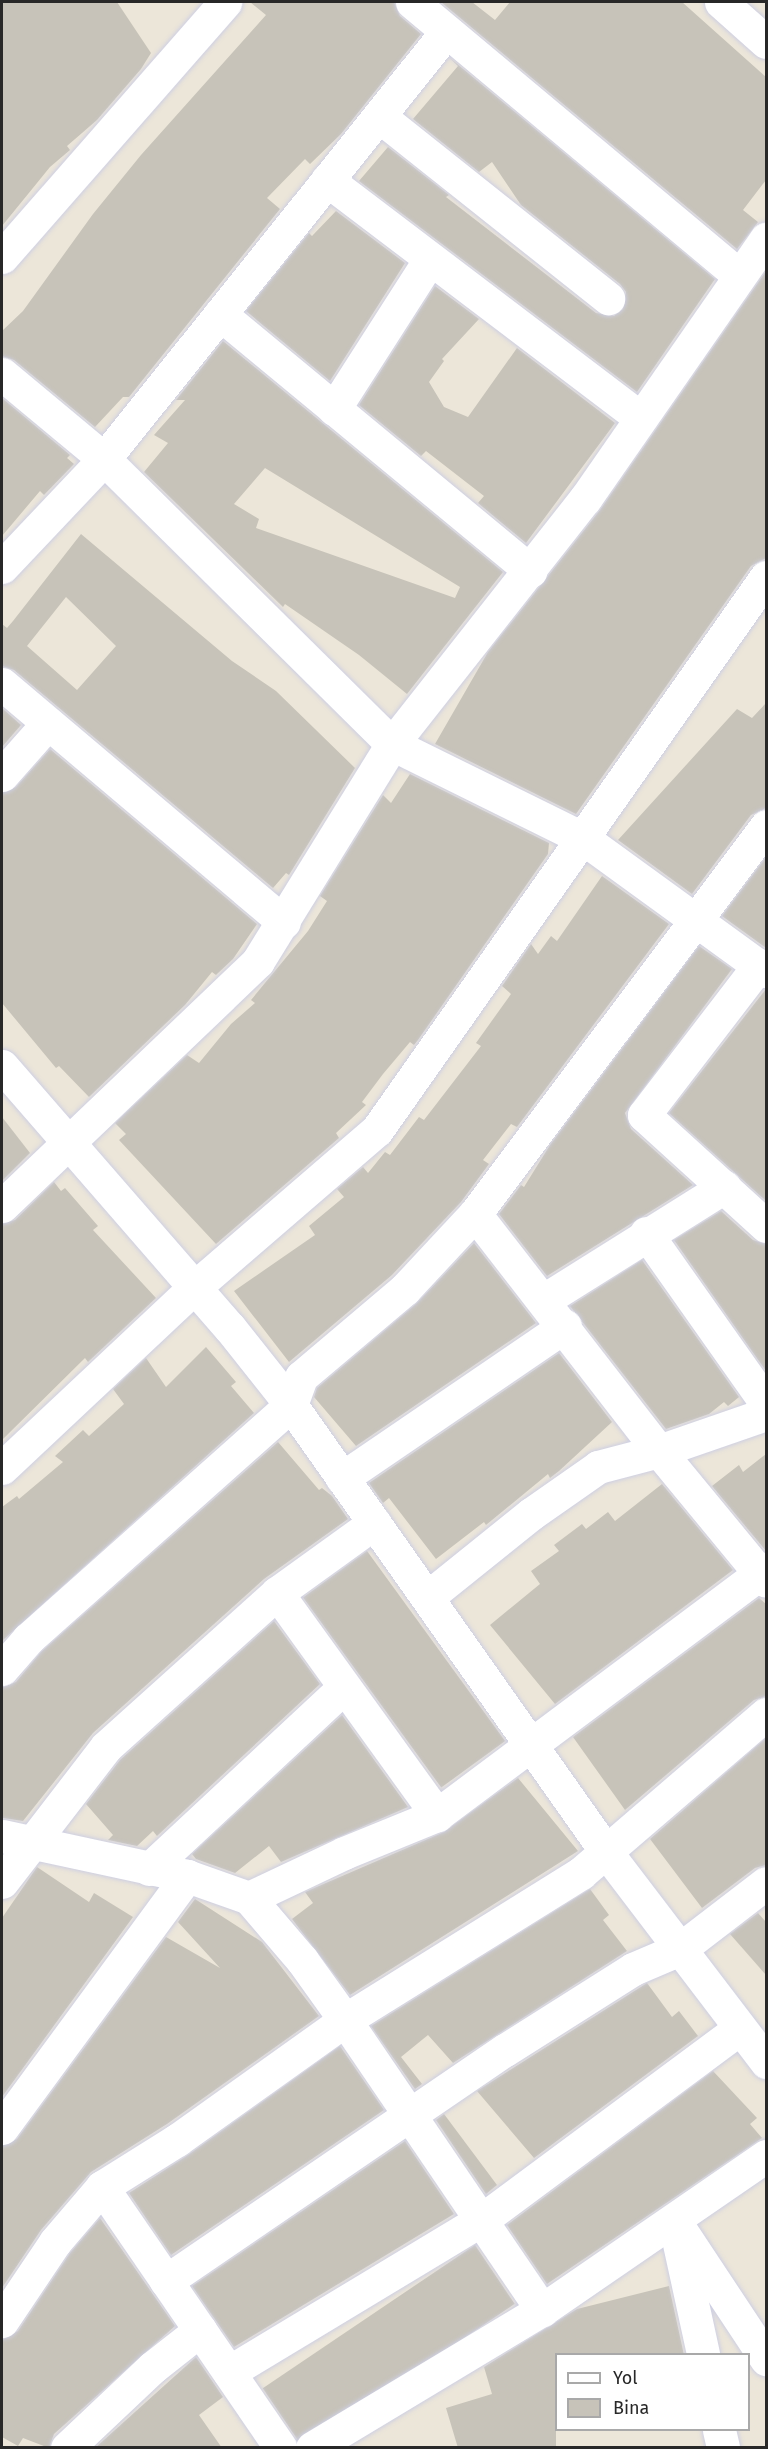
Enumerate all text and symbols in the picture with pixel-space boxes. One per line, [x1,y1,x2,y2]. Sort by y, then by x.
legend [555,2353,750,2431]
text: Yol [613,2367,638,2389]
text: Bina [613,2397,649,2419]

